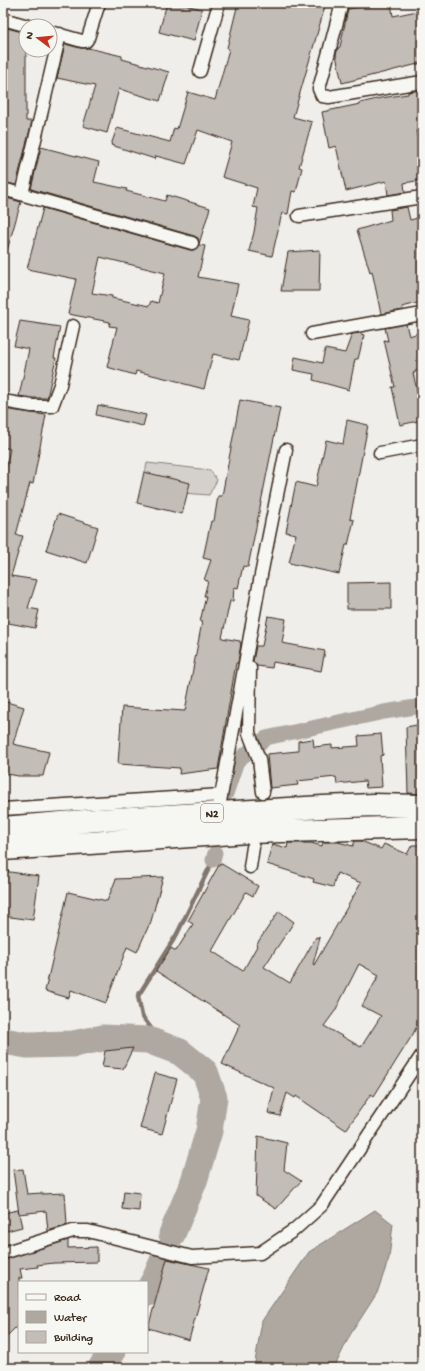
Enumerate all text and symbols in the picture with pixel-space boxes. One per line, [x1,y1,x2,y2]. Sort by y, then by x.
north arrow [18,18,58,58]
text: N [24,31,37,41]
road number: N2 [201,804,223,822]
legend [18,1281,148,1353]
text: Road [54,1292,81,1306]
text: Water [54,1312,88,1326]
text: Building [53,1332,93,1346]

